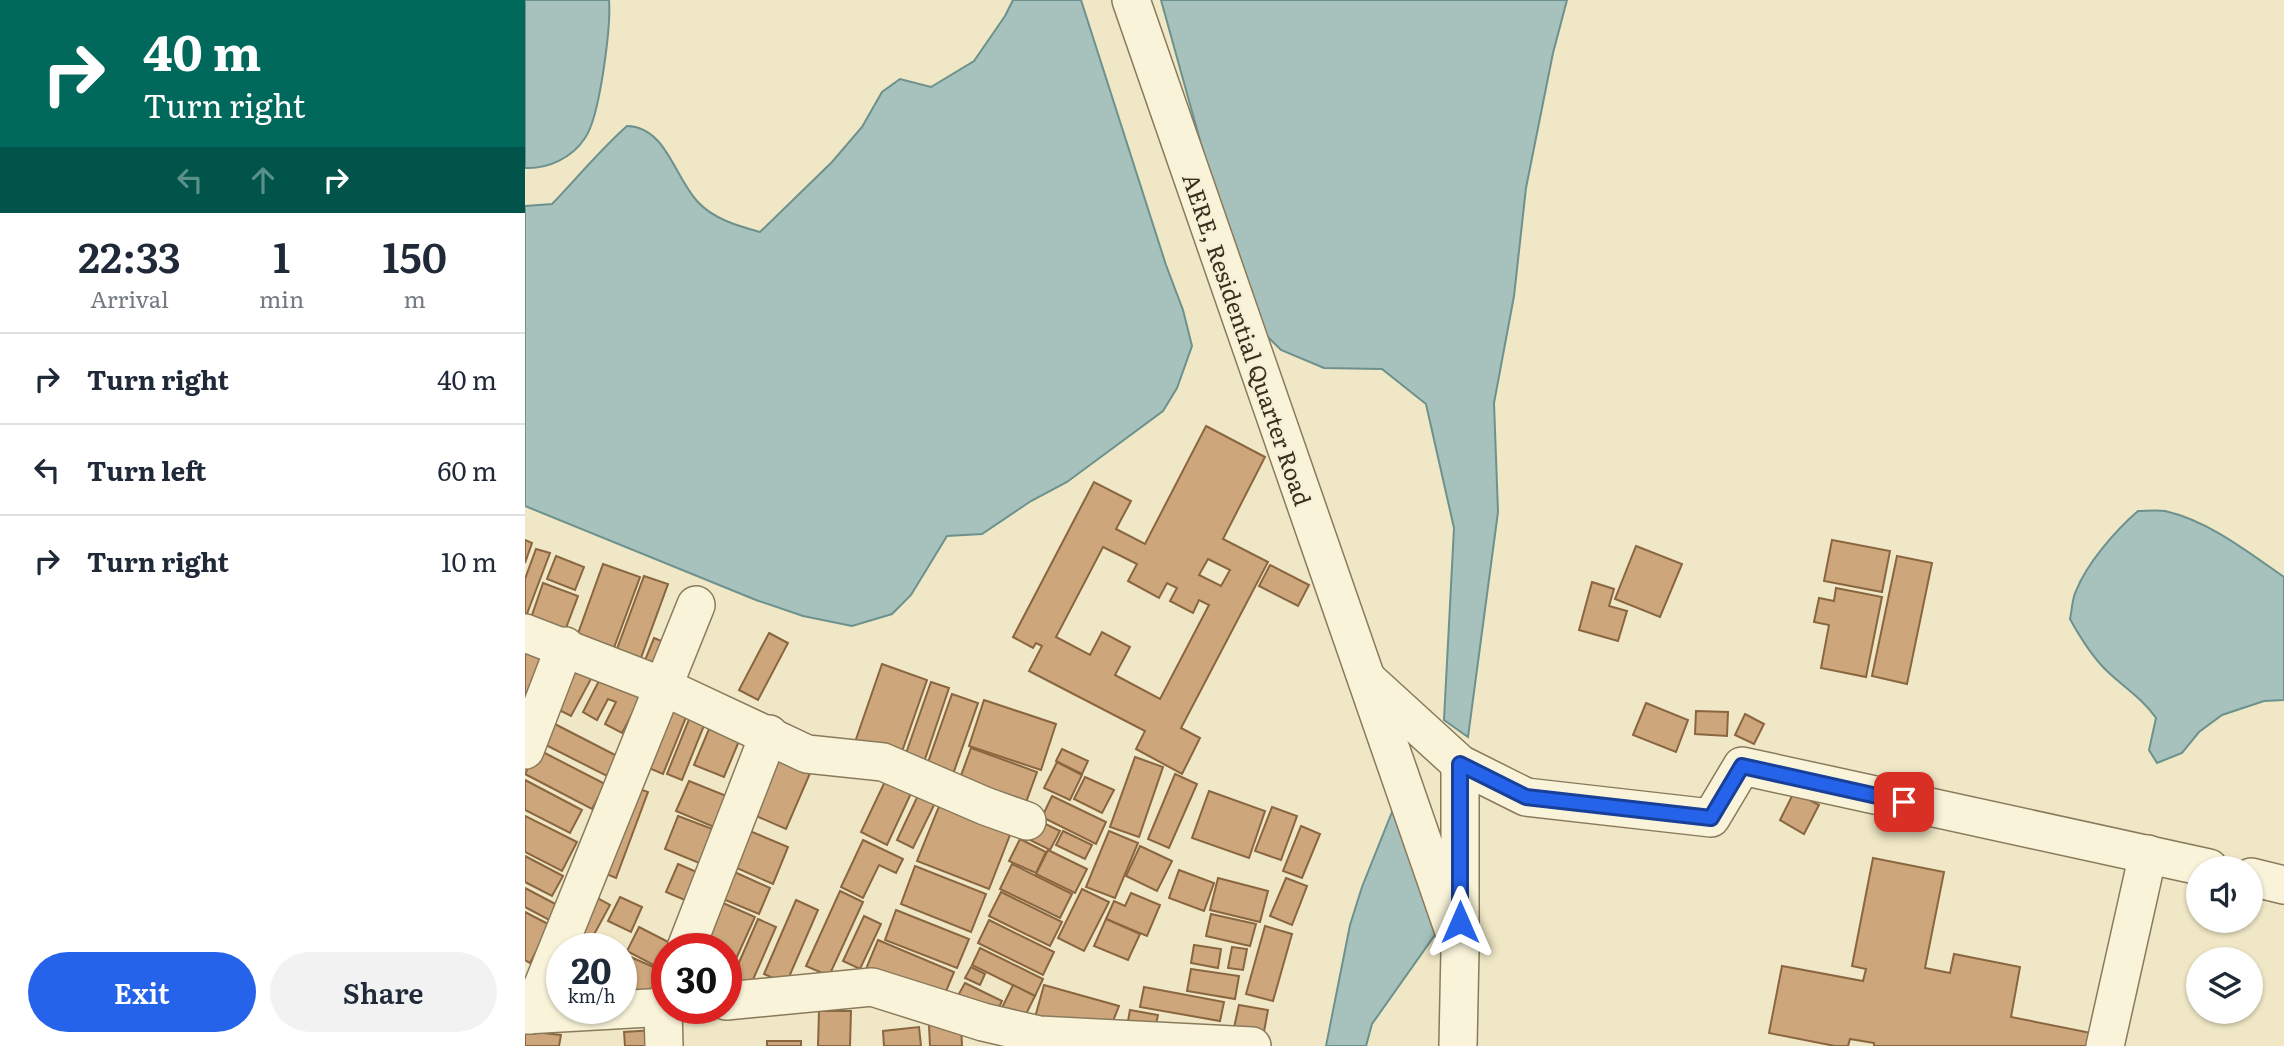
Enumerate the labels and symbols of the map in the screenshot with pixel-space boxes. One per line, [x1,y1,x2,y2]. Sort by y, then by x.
street label: AERE, Residential Quarter Road [1175,168,1321,510]
pin [1874,772,1934,832]
position arrow [1423,885,1497,959]
speed limit sign: 30 [651,933,742,1024]

